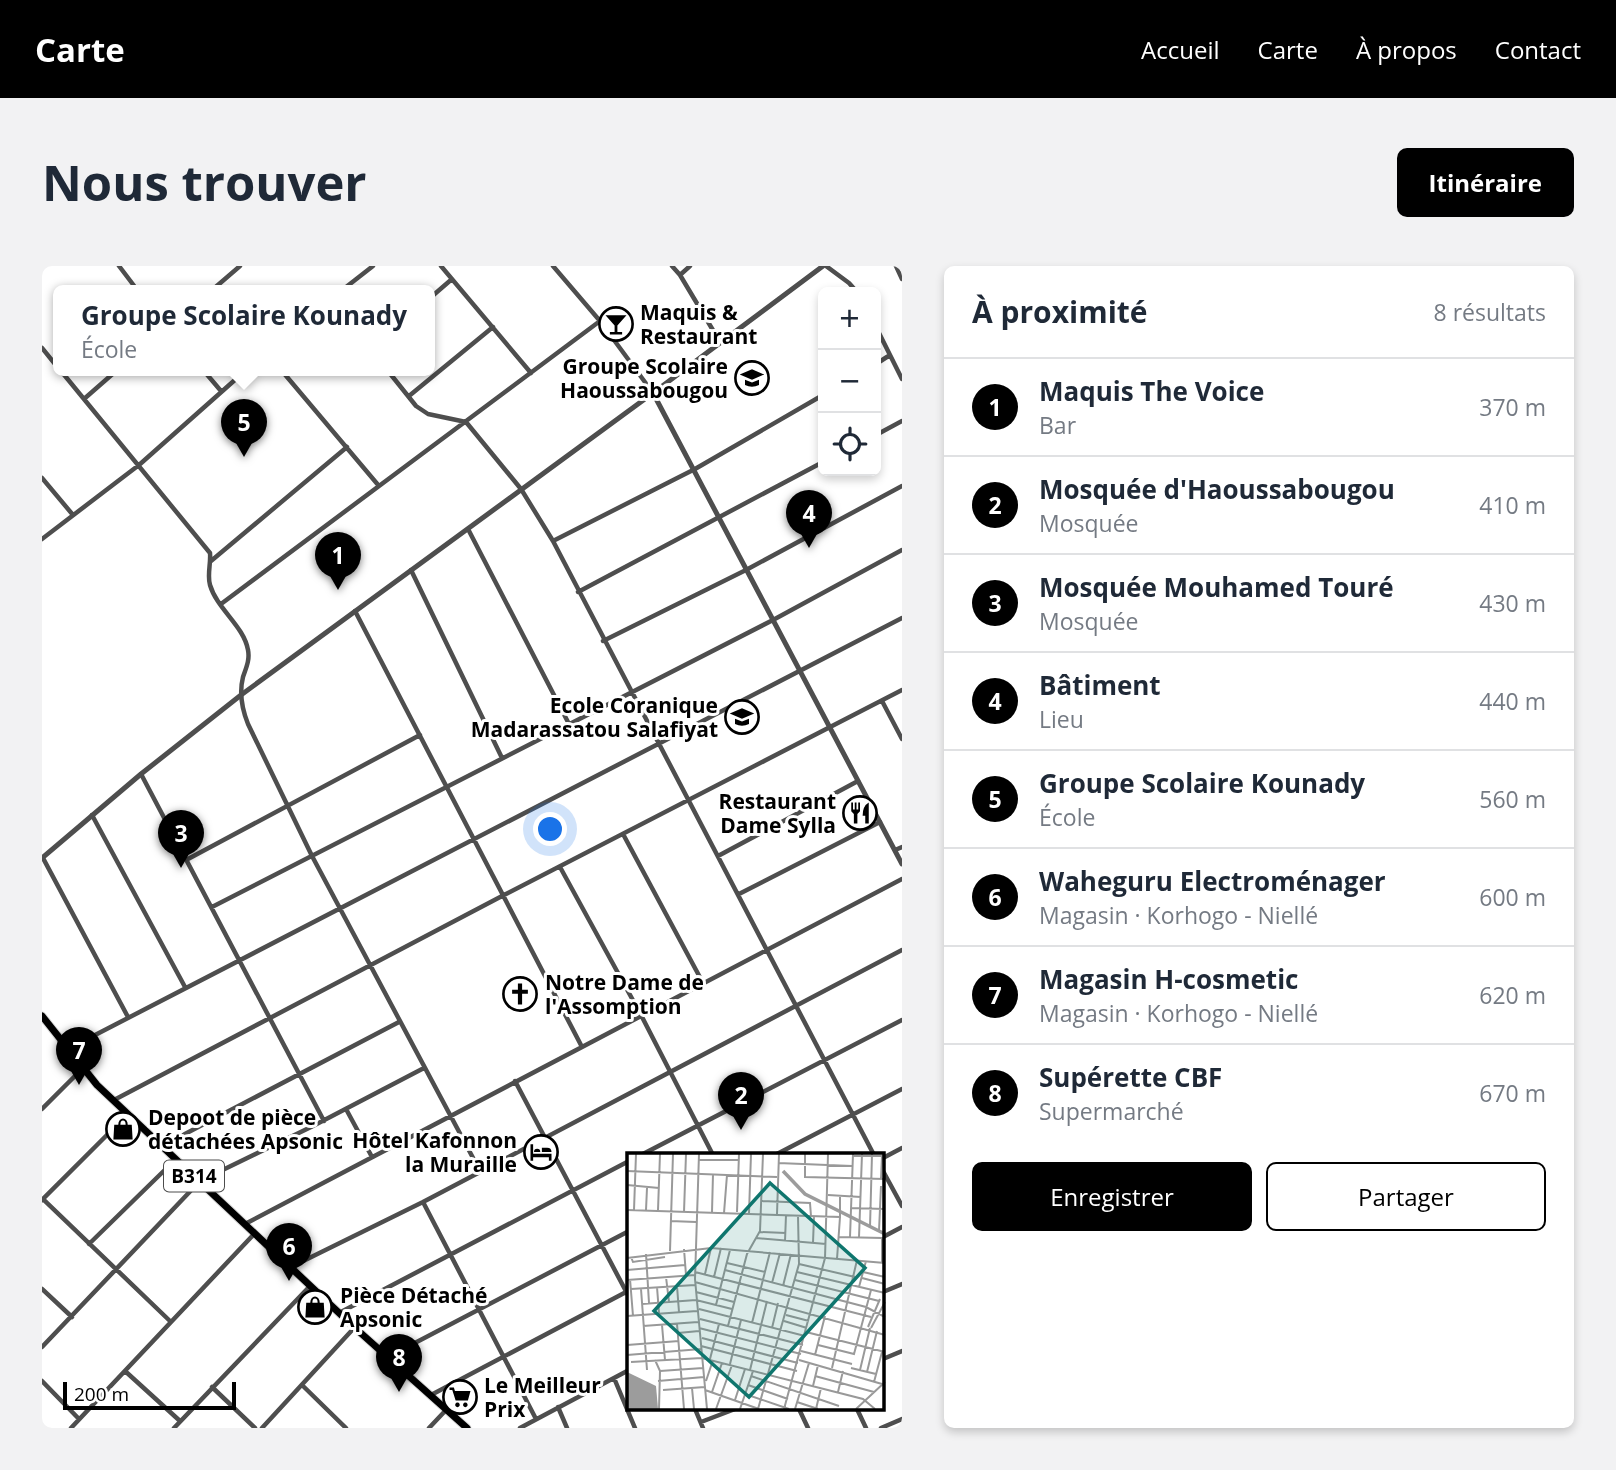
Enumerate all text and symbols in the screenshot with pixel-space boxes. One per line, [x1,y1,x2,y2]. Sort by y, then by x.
text: Carte [35,27,125,72]
text: Accueil [1141,33,1220,66]
text: Carte [1258,33,1318,66]
text: À propos [1356,33,1457,66]
text: Contact [1495,33,1581,66]
button: Itinéraire [1397,148,1574,217]
text: Nous trouver [42,149,367,215]
popup [53,285,435,376]
map controls [818,287,881,476]
button: + [818,287,881,350]
text: À proximité [972,291,1148,332]
text: 8 résultats [1434,296,1546,328]
text: Groupe Scolaire Kounady [81,297,407,333]
place label: Maquis & Restaurant [640,298,757,350]
bar icon: Maquis & Restaurant [597,305,635,343]
text: École [81,333,137,365]
button: − [818,350,881,413]
place label: Groupe Scolaire Haoussabougou [560,352,728,404]
school or university icon: Groupe Scolaire Haoussabougou [733,359,771,397]
text: Maquis The Voice [1039,373,1264,409]
text: 1 [988,391,1002,423]
text: 370 m [1479,391,1546,423]
pin: 5 [221,399,267,457]
text: Bar [1039,409,1076,441]
button: locate [818,413,881,476]
text: Mosquée d'Haoussabougou [1039,471,1395,507]
text: 2 [988,489,1002,521]
text: 410 m [1479,489,1546,521]
pin: 4 [786,490,832,548]
text: Mosquée [1039,507,1139,539]
pin: 1 [315,532,361,590]
text: Mosquée Mouhamed Touré [1039,569,1394,605]
text: 3 [988,587,1002,619]
text: 430 m [1479,587,1546,619]
text: Mosquée [1039,605,1139,637]
text: Bâtiment [1039,667,1161,703]
text: 4 [988,685,1002,717]
text: 440 m [1479,685,1546,717]
place label: Ecole Coranique Madarassatou Salafiyat [471,691,718,743]
school or university icon: Ecole Coranique Madarassatou Salafiyat [723,698,761,736]
text: Lieu [1039,703,1084,735]
text: Groupe Scolaire Kounady [1039,765,1365,801]
text: 5 [988,783,1002,815]
text: 560 m [1479,783,1546,815]
place label: Restaurant Dame Sylla [719,787,836,839]
restaurant icon: Restaurant Dame Sylla [841,794,879,832]
text: École [1039,801,1095,833]
pin: 3 [158,810,204,868]
your location [533,812,567,846]
text: Waheguru Electroménager [1039,863,1386,899]
text: 6 [988,881,1002,913]
text: 600 m [1479,881,1546,913]
text: Magasin · Korhogo - Niellé [1039,899,1318,931]
text: Magasin H-cosmetic [1039,961,1298,997]
place label: Notre Dame de l'Assomption [545,968,704,1020]
church icon: Notre Dame de l'Assomption [501,975,539,1013]
text: 7 [988,979,1002,1011]
text: 620 m [1479,979,1546,1011]
text: Magasin · Korhogo - Niellé [1039,997,1318,1029]
pin: 7 [56,1027,102,1085]
text: Supérette CBF [1039,1059,1222,1095]
pin: 2 [718,1072,764,1130]
text: 8 [988,1077,1002,1109]
text: 670 m [1479,1077,1546,1109]
text: Supermarché [1039,1095,1184,1127]
place label: Depoot de pièce détachées Apsonic [148,1103,343,1155]
shop icon: Depoot de pièce détachées Apsonic [104,1110,142,1148]
place label: Hôtel Kafonnon la Muraille [352,1126,517,1178]
hotel icon: Hôtel Kafonnon la Muraille [522,1133,560,1171]
inset map [627,1153,884,1410]
road number: B314 [164,1160,224,1192]
button: Enregistrer [972,1162,1252,1231]
button: Partager [1266,1162,1546,1231]
pin: 6 [266,1223,312,1281]
place label: Pièce Détaché Apsonic [340,1281,487,1333]
shop icon: Pièce Détaché Apsonic [296,1288,334,1326]
pin: 8 [376,1334,422,1392]
place label: Le Meilleur Prix [484,1371,601,1423]
supermarket icon: Le Meilleur Prix [441,1378,479,1416]
scale bar [63,1379,236,1411]
text: 200 m [74,1381,129,1407]

